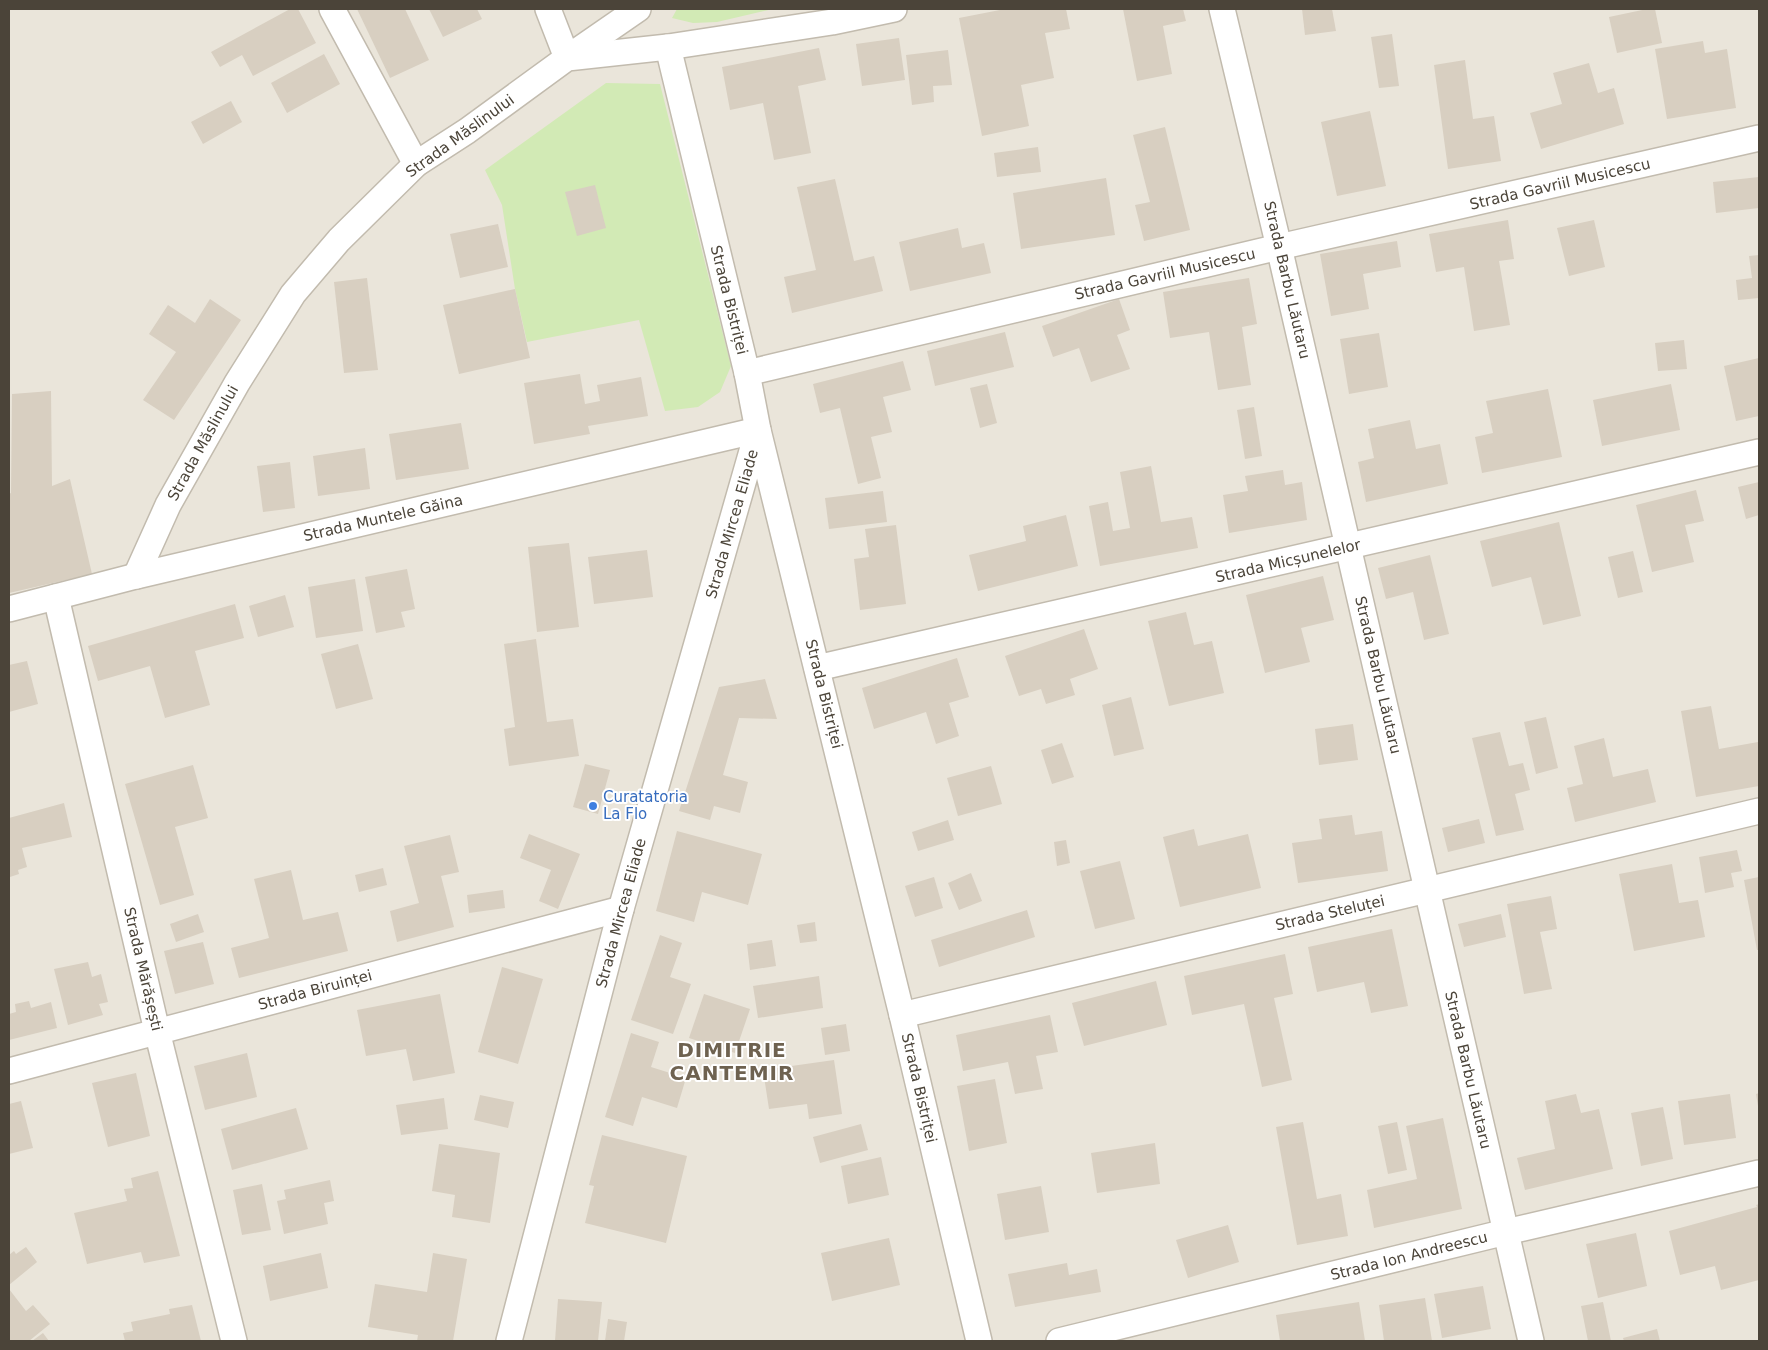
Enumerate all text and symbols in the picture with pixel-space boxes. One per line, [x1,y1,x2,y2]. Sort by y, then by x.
street label: Strada Măslinului [402,91,518,181]
street label: Strada Gavriil Musicescu [1468,154,1652,214]
street label: Strada Barbu Lăutaru [1260,199,1314,361]
street label: Strada Bistriței [707,243,751,357]
street label: Strada Gavriil Musicescu [1073,244,1257,304]
street label: Strada Măslinului [164,382,242,504]
street label: Strada Mircea Eliade [702,447,762,601]
street label: Strada Muntele Găina [301,491,465,545]
street label: Strada Micșunelelor [1214,535,1363,586]
street label: Strada Barbu Lăutaru [1351,594,1405,756]
street label: Strada Bistriței [802,637,846,751]
place label: Curatatoria La Flo [603,788,688,823]
marker: Curatatoria La Flo [587,800,599,812]
street label: Strada Mircea Eliade [592,836,650,990]
street label: Strada Steluței [1273,892,1387,934]
street label: Strada Mărășești [120,905,166,1033]
street label: Strada Biruinței [256,966,374,1014]
street label: Strada Barbu Lăutaru [1441,989,1495,1151]
street label: Strada Bistriței [898,1031,940,1145]
district label: DIMITRIE CANTEMIR [670,1038,794,1085]
street label: Strada Ion Andreescu [1329,1228,1489,1284]

